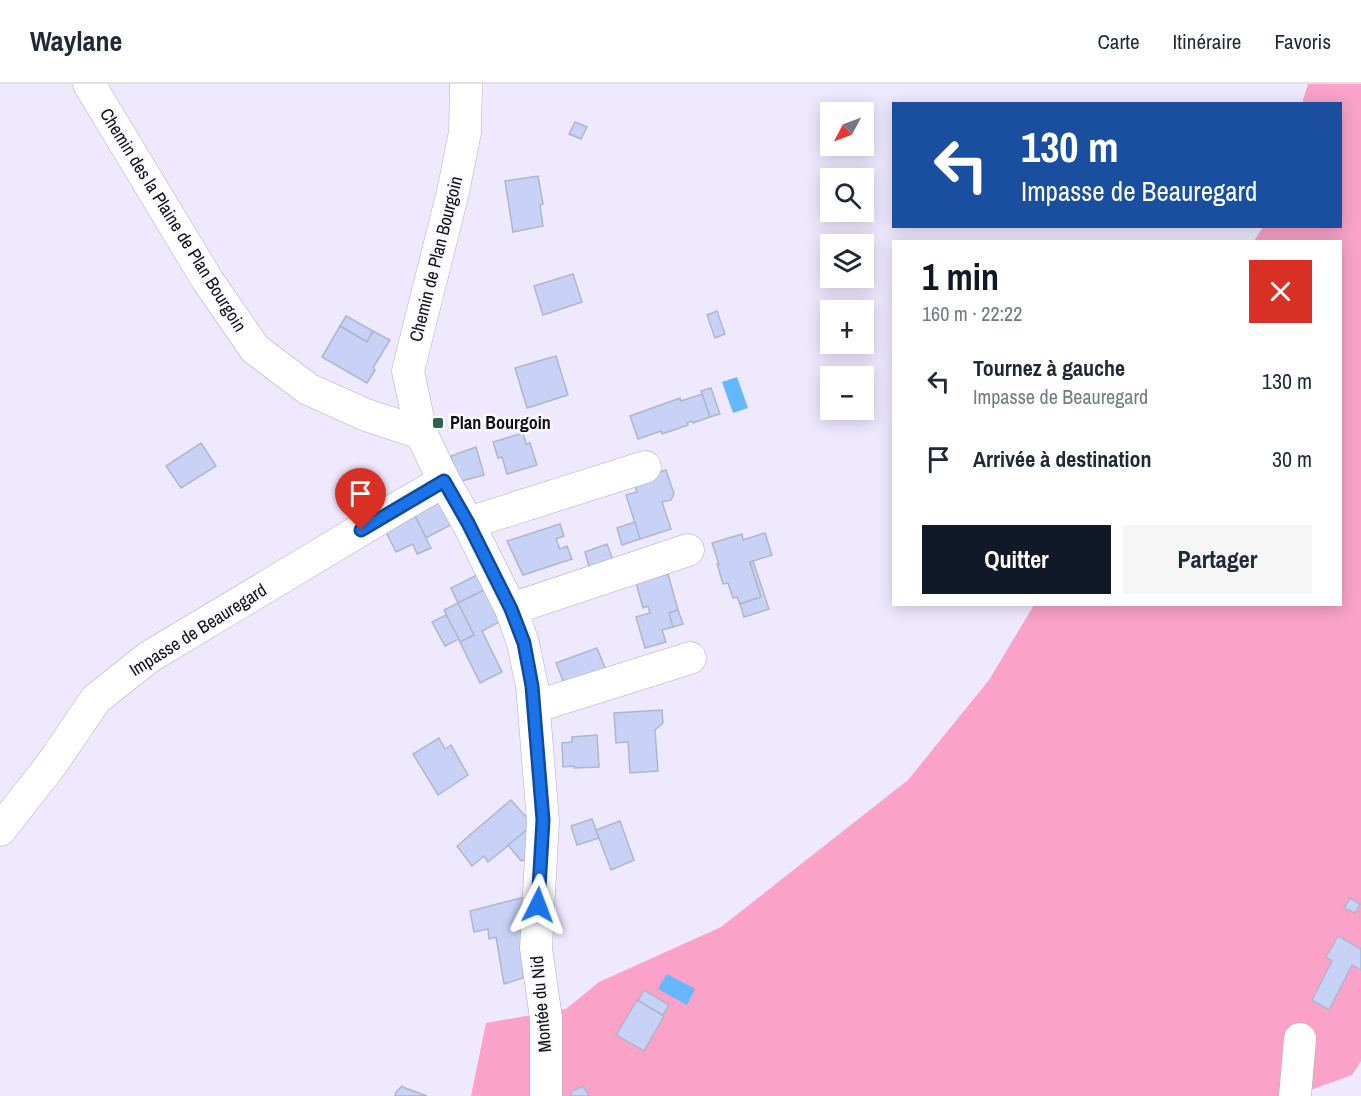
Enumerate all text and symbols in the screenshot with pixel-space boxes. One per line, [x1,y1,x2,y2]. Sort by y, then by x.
text: Waylane [30,22,122,60]
text: Carte [1097,27,1140,56]
text: Itinéraire [1173,27,1241,56]
text: Favoris [1274,27,1331,56]
north arrow [820,102,874,156]
map controls [820,102,874,420]
street label: Chemin des la Plaine de Plan Bourgoin [94,103,253,336]
text: 130 m [1021,119,1119,175]
icon: left [922,126,1000,204]
button: search [820,168,874,222]
street label: Chemin de Plan Bourgoin [403,173,468,344]
text: Impasse de Beauregard [1021,173,1257,209]
button: layers [820,234,874,288]
text: 1 min [922,253,999,301]
button: close [1249,260,1312,323]
button: + [820,300,874,354]
text: 160 m · 22:22 [922,300,1022,327]
text: Tournez à gauche [973,353,1125,383]
icon: left [922,365,955,398]
button: − [820,366,874,420]
text: 130 m [1262,366,1312,396]
text: Impasse de Beauregard [973,383,1148,410]
place label: Plan Bourgoin [450,410,551,435]
marker: Plan Bourgoin [431,416,445,430]
icon: arrive [922,443,955,476]
text: Arrivée à destination [973,444,1151,474]
text: 30 m [1272,444,1312,474]
pin [335,468,386,530]
icon: arrive [344,477,377,510]
button: Quitter [922,525,1111,594]
button: Partager [1123,525,1312,594]
street label: Impasse de Beauregard [124,577,271,682]
position arrow [506,873,570,937]
street label: Montée du Nid [524,955,557,1053]

